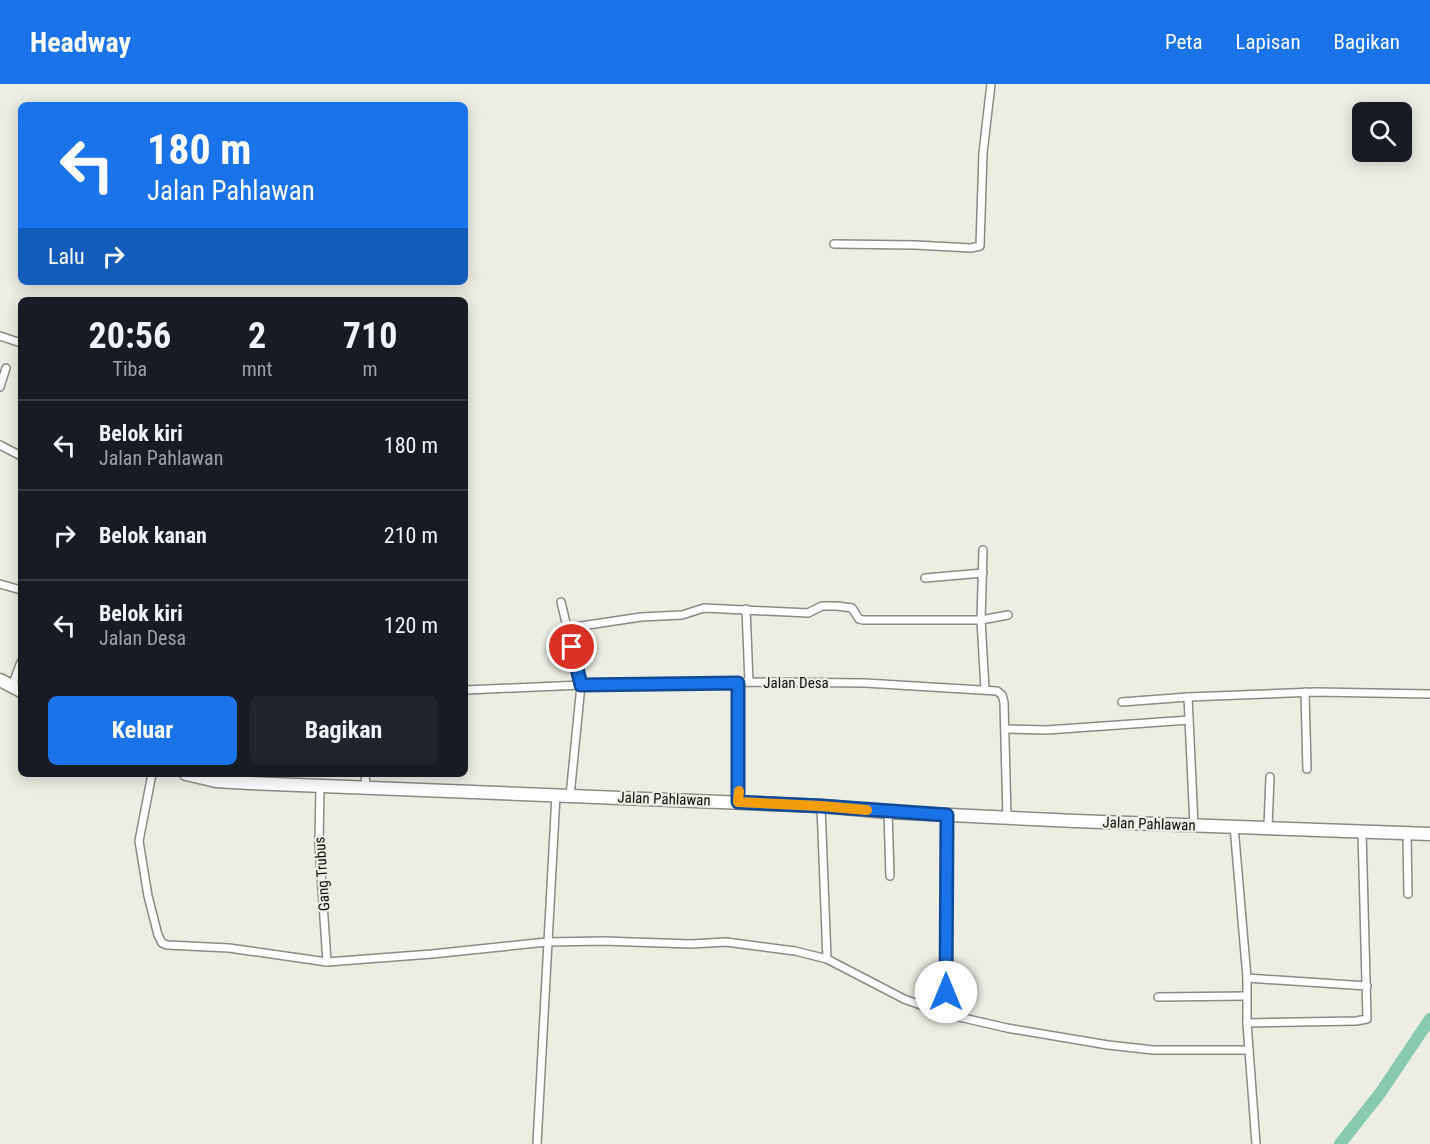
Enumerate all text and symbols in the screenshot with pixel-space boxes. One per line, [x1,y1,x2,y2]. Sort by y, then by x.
text: Headway [30,26,131,59]
text: Peta [1165,30,1203,54]
text: Lapisan [1236,30,1301,54]
text: Bagikan [1334,30,1400,54]
map controls [1352,102,1412,162]
button: search [1352,102,1412,162]
text: 180 m [147,125,252,174]
icon: left [48,126,126,204]
text: Jalan Pahlawan [147,175,315,207]
icon: right [97,240,130,273]
text: Lalu [48,244,85,269]
text: 20:56 [89,315,171,357]
text: 2 [248,315,266,357]
text: 710 [343,315,397,357]
text: Tiba [113,357,147,381]
text: mnt [242,357,272,381]
text: m [363,357,378,381]
text: Belok kiri [99,421,183,446]
icon: left [48,429,81,462]
text: 180 m [384,433,438,458]
text: Jalan Pahlawan [99,446,223,470]
icon: right [48,519,81,552]
text: Belok kanan [99,523,207,548]
text: 210 m [384,523,438,548]
text: Belok kiri [99,601,183,626]
icon: left [48,609,81,642]
text: 120 m [384,613,438,638]
pin [546,621,597,672]
text: Jalan Desa [99,626,186,650]
icon: arrive [555,630,588,663]
street label: Jalan Desa [763,674,829,692]
button: Keluar [48,696,237,765]
button: Bagikan [249,696,438,765]
street label: Jalan Pahlawan [617,788,711,810]
street label: Jalan Pahlawan [1102,813,1196,835]
street label: Gang Trubus [310,836,334,912]
position arrow [914,960,978,1024]

